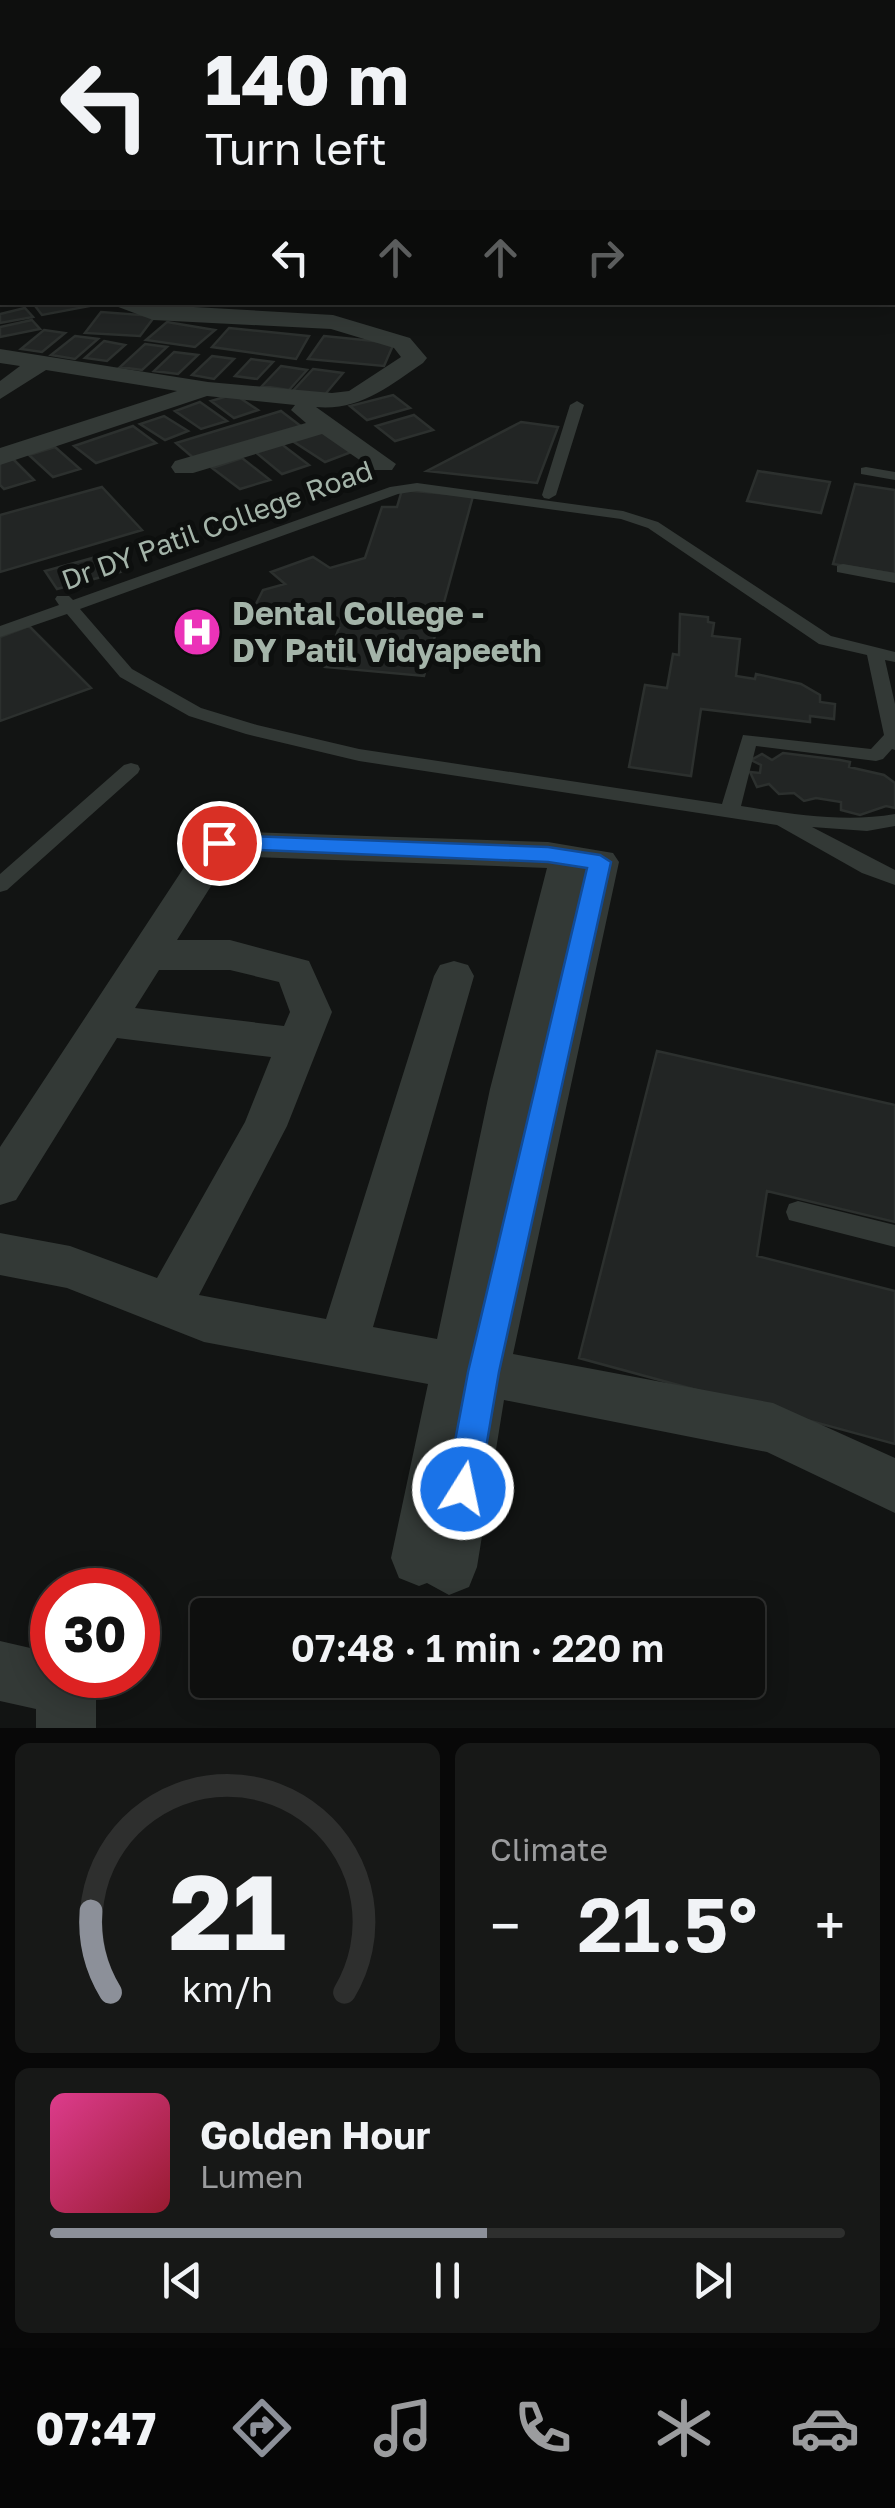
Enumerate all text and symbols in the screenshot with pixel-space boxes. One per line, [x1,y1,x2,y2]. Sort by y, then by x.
text: 140 m [205,36,409,120]
icon: left [40,40,170,170]
text: Turn left [205,121,387,175]
icon: left [263,230,318,285]
icon: ahead [368,230,423,285]
icon: ahead [473,230,528,285]
icon: right [578,230,633,285]
street label: Dr DY Patil College Road [57,453,377,596]
place label: Dental College - DY Patil Vidyapeeth [232,594,542,669]
hospital icon: Dental College - DY Patil Vidyapeeth [171,606,223,658]
pin [177,801,262,886]
icon: arrive [192,816,247,871]
position arrow [411,1437,515,1541]
speed limit sign: 30 [30,1568,160,1698]
text: 07:48 · 1 min · 220 m [291,1625,664,1670]
text: Climate [490,1830,608,1868]
text: 21 [169,1848,286,1973]
text: 21.5° [577,1878,758,1969]
text: − [490,1892,520,1958]
text: + [815,1892,845,1958]
text: km/h [182,1967,273,2010]
text: Golden Hour [200,2112,431,2157]
text: Lumen [200,2157,304,2195]
icon: previous [155,2253,210,2308]
icon: pause [420,2253,475,2308]
icon: next [685,2253,740,2308]
icon: directions [227,2393,297,2463]
icon: music [368,2393,438,2463]
icon: phone [508,2393,578,2463]
icon: climate [649,2393,719,2463]
icon: car [790,2393,860,2463]
text: 07:47 [35,2401,156,2455]

